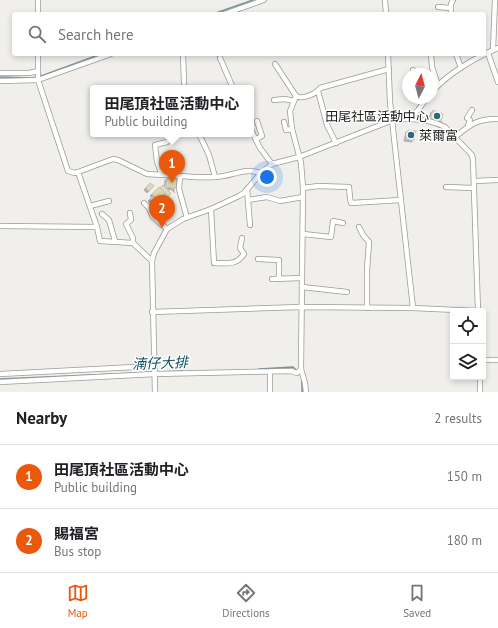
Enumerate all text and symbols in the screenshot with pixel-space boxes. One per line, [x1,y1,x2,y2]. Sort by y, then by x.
search box [12,12,486,56]
icon: search [26,23,48,45]
text: Search here [58,25,134,44]
north arrow [402,68,438,104]
popup [90,85,254,137]
text: 田尾頂社區活動中心 [104,94,240,113]
place label: 田尾社區活動中心 [325,108,429,125]
marker: 田尾社區活動中心 [432,111,442,121]
text: Public building [104,113,188,130]
place label: 萊爾富 [419,127,458,144]
marker: 萊爾富 [406,130,416,140]
pin: 1 [159,150,185,183]
your location [257,167,277,187]
pin: 2 [149,195,175,228]
map controls [450,308,486,380]
button: locate [450,308,486,344]
button: layers [450,344,486,380]
water label: 湳仔大排 [132,353,190,373]
text: Nearby [16,407,67,429]
text: 2 results [434,410,482,427]
text: 田尾頂社區活動中心 [54,460,189,479]
text: 1 [25,468,33,485]
text: 150 m [447,468,482,485]
text: Public building [54,479,137,496]
text: 賜福宮 [54,524,99,543]
text: 2 [25,532,33,549]
text: 180 m [447,532,482,549]
text: Bus stop [54,543,101,560]
tab: Map [67,582,89,620]
tab: Directions [222,582,270,620]
tab: Saved [403,582,431,620]

